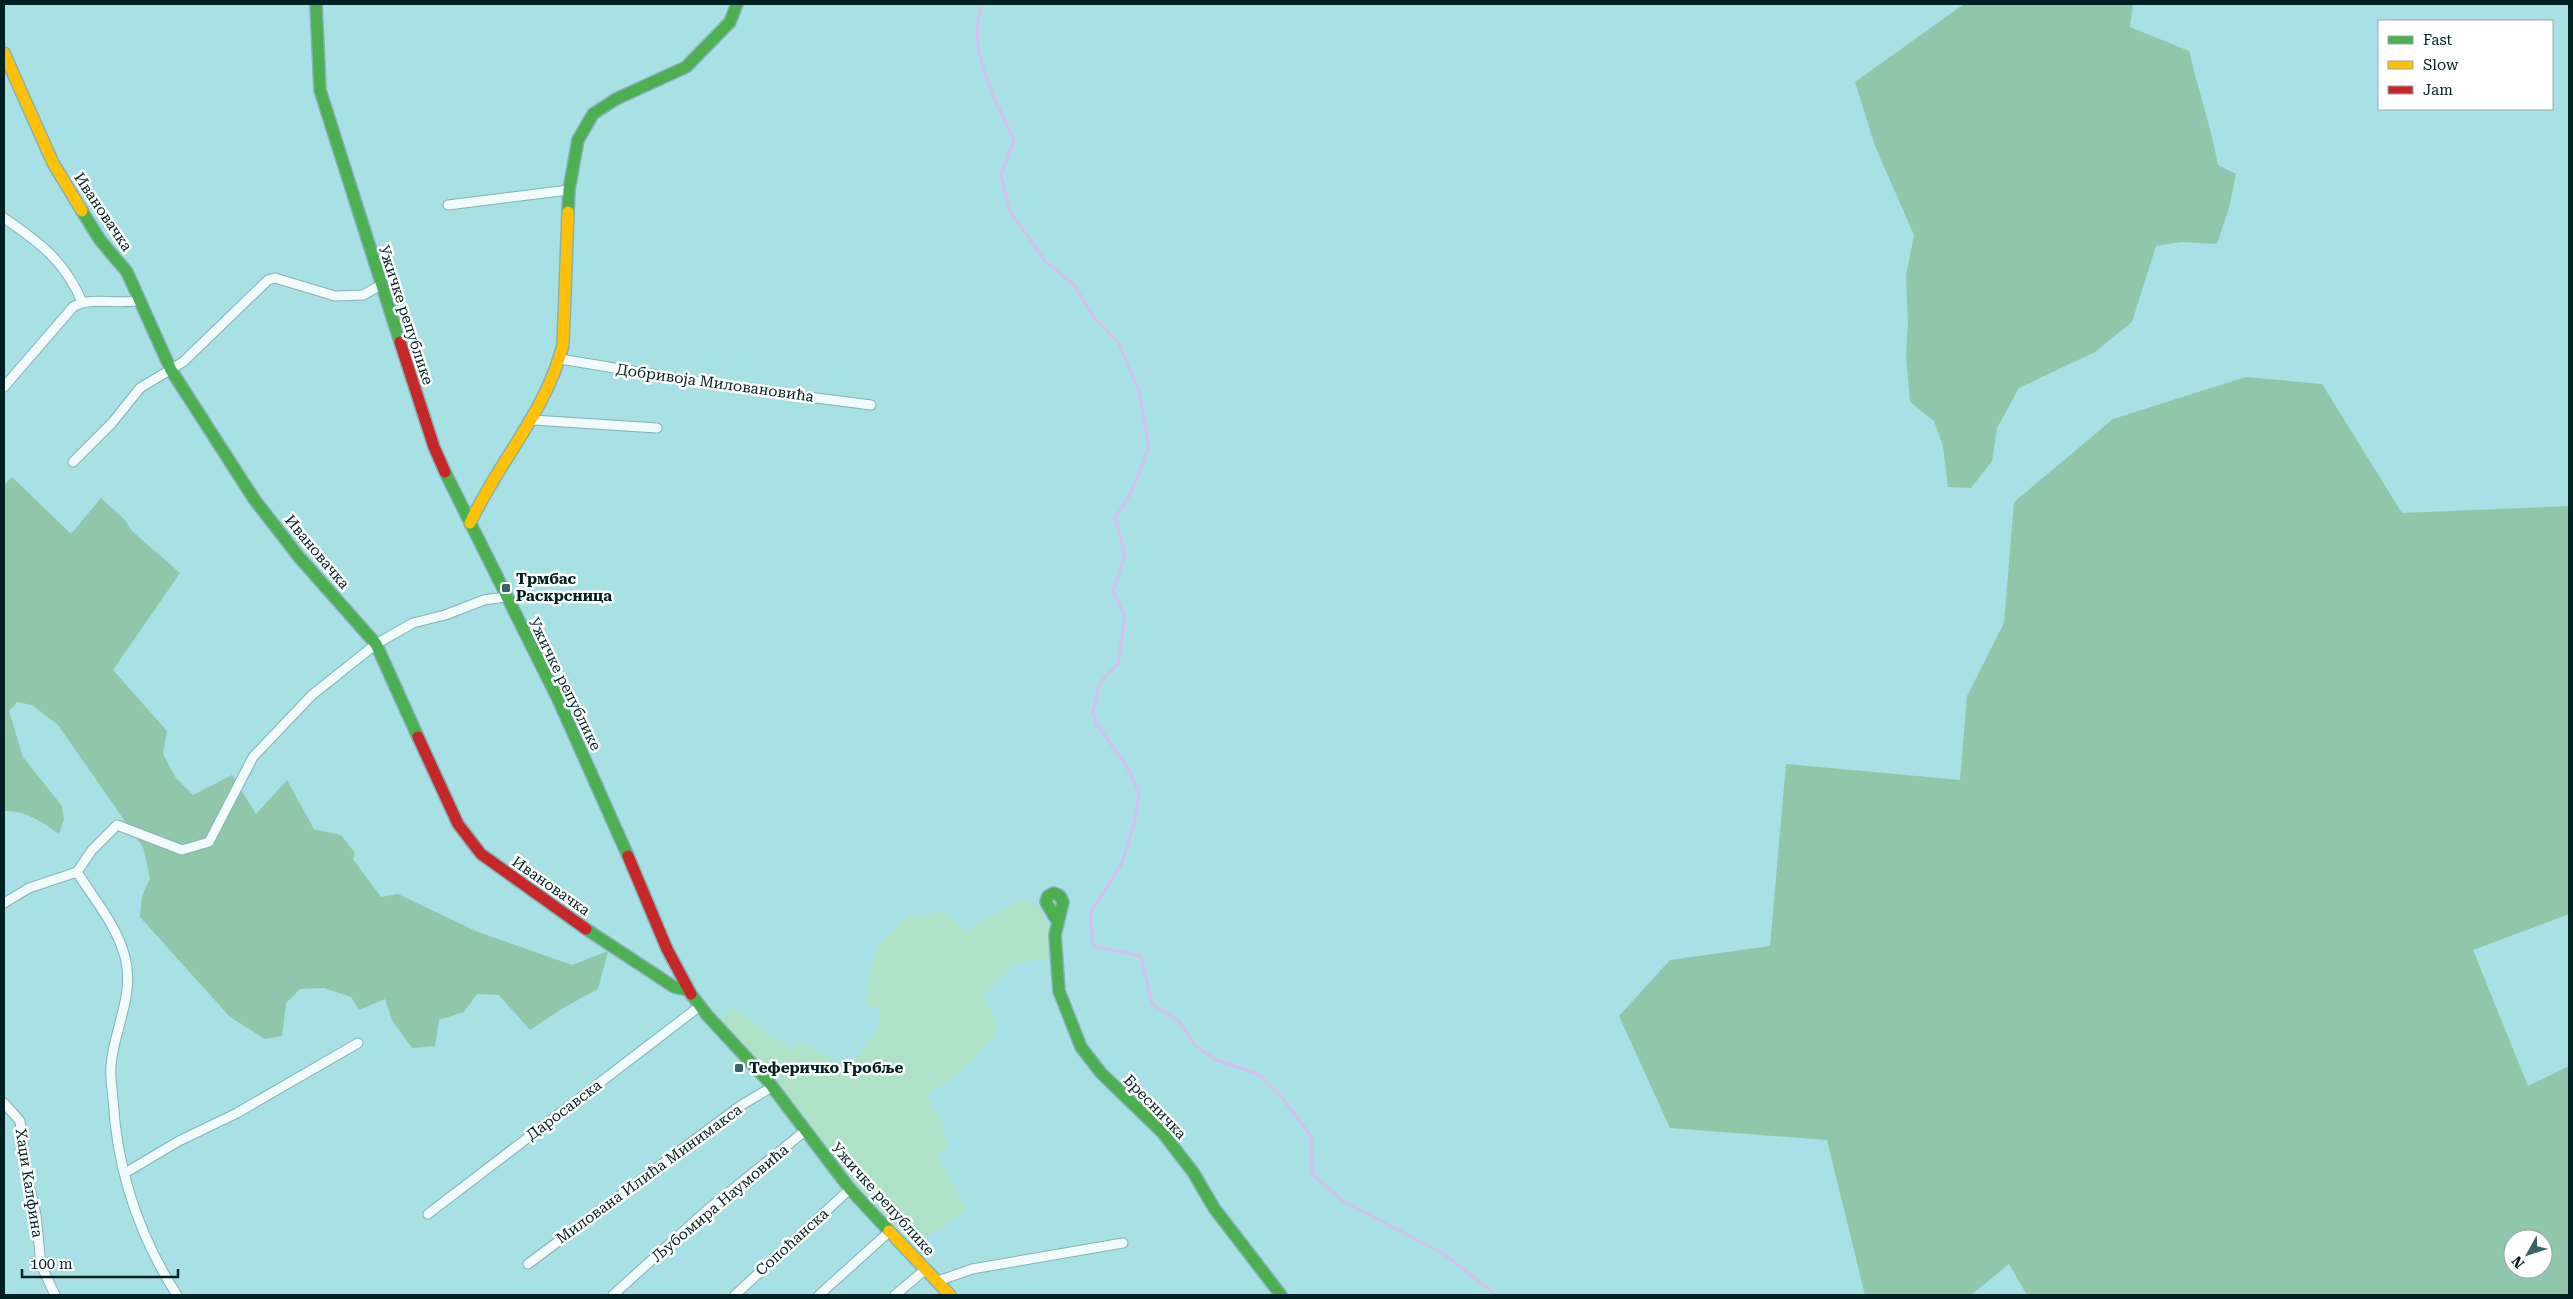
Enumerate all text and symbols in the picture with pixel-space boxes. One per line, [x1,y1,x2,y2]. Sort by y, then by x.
legend [2378,20,2553,110]
text: Fast [2423,31,2453,49]
text: Slow [2423,56,2459,74]
text: Jam [2423,81,2453,99]
street label: Ивановачка [70,169,136,255]
street label: Ужичке републике [375,243,437,387]
street label: Добривоја Миловановића [615,360,815,406]
street label: Ивановачка [281,511,353,593]
place label: Трмбас Раскрсница [516,570,612,605]
marker: Трмбас Раскрсница [500,582,512,594]
street label: Ужичке републике [525,615,605,753]
street label: Ивановачка [509,853,593,919]
place label: Теферичко Гробље [749,1059,904,1077]
marker: Теферичко Гробље [733,1062,745,1074]
street label: Бресничка [1120,1071,1190,1143]
street label: Даросавска [523,1076,605,1144]
street label: Милована Илића Минимакса [552,1100,746,1248]
street label: Хаџи Калфина [11,1127,47,1239]
street label: Ужичке републике [828,1139,938,1259]
street label: Љубомира Наумовића [648,1140,792,1266]
street label: Сопоћанска [752,1205,832,1279]
north arrow [2503,1229,2553,1279]
scale bar [22,1246,179,1278]
text: N [2508,1253,2528,1272]
text: 100 m [30,1255,73,1273]

